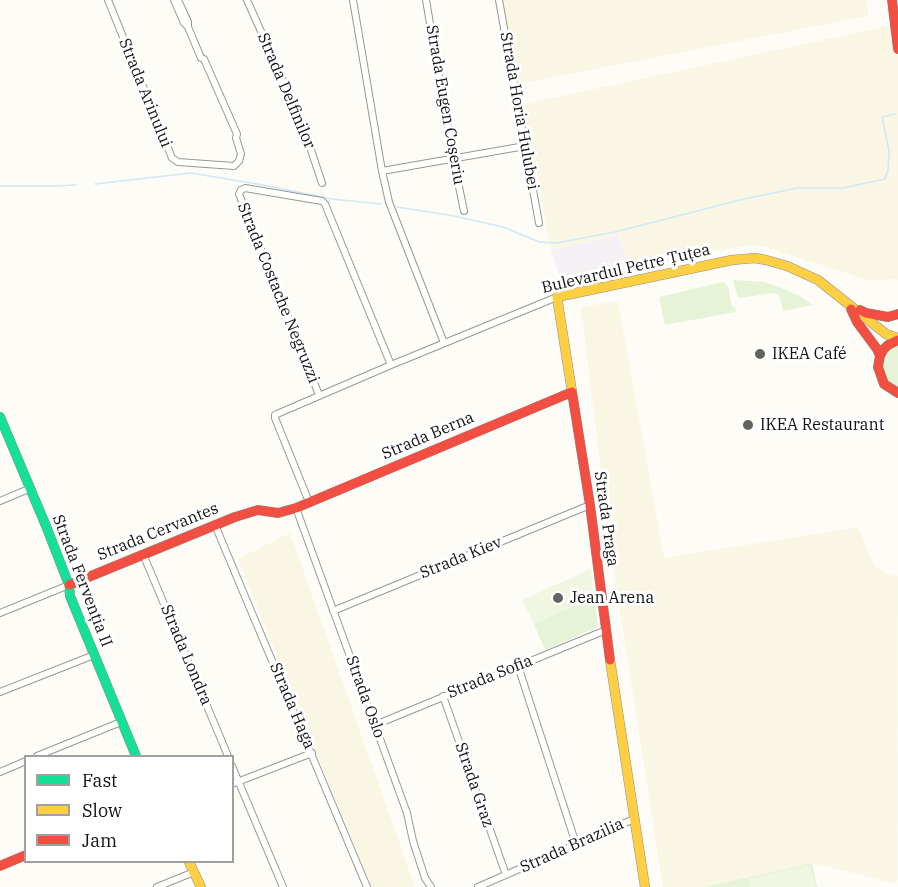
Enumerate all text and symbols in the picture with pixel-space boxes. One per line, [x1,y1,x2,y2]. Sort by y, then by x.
street label: Strada Eugen Coșeriu [421,24,469,186]
street label: Strada Delfinilor [253,30,319,152]
street label: Strada Horia Hulubei [496,31,542,191]
street label: Strada Arinului [114,36,176,150]
street label: Strada Costache Negruzzi [233,200,323,386]
street label: Bulevardul Petre Țuțea [540,240,712,298]
place label: IKEA Café [772,344,847,364]
marker: IKEA Café [753,347,767,361]
street label: Strada Berna [379,408,477,464]
place label: IKEA Restaurant [760,415,884,435]
marker: IKEA Restaurant [741,418,755,432]
street label: Strada Praga [590,470,622,568]
street label: Strada Cervantes [95,499,221,565]
street label: Strada Fervenția II [48,512,116,650]
street label: Strada Kiev [417,533,505,583]
place label: Jean Arena [570,588,654,608]
marker: Jean Arena [551,591,565,605]
street label: Strada Londra [156,602,216,708]
street label: Strada Sofia [445,651,535,703]
street label: Strada Oslo [341,653,389,741]
street label: Strada Haga [265,660,319,752]
street label: Strada Graz [451,740,497,830]
legend [24,755,234,863]
text: Fast [82,769,117,792]
text: Slow [82,799,122,822]
street label: Strada Brazilia [517,815,627,877]
text: Jam [82,829,117,852]

